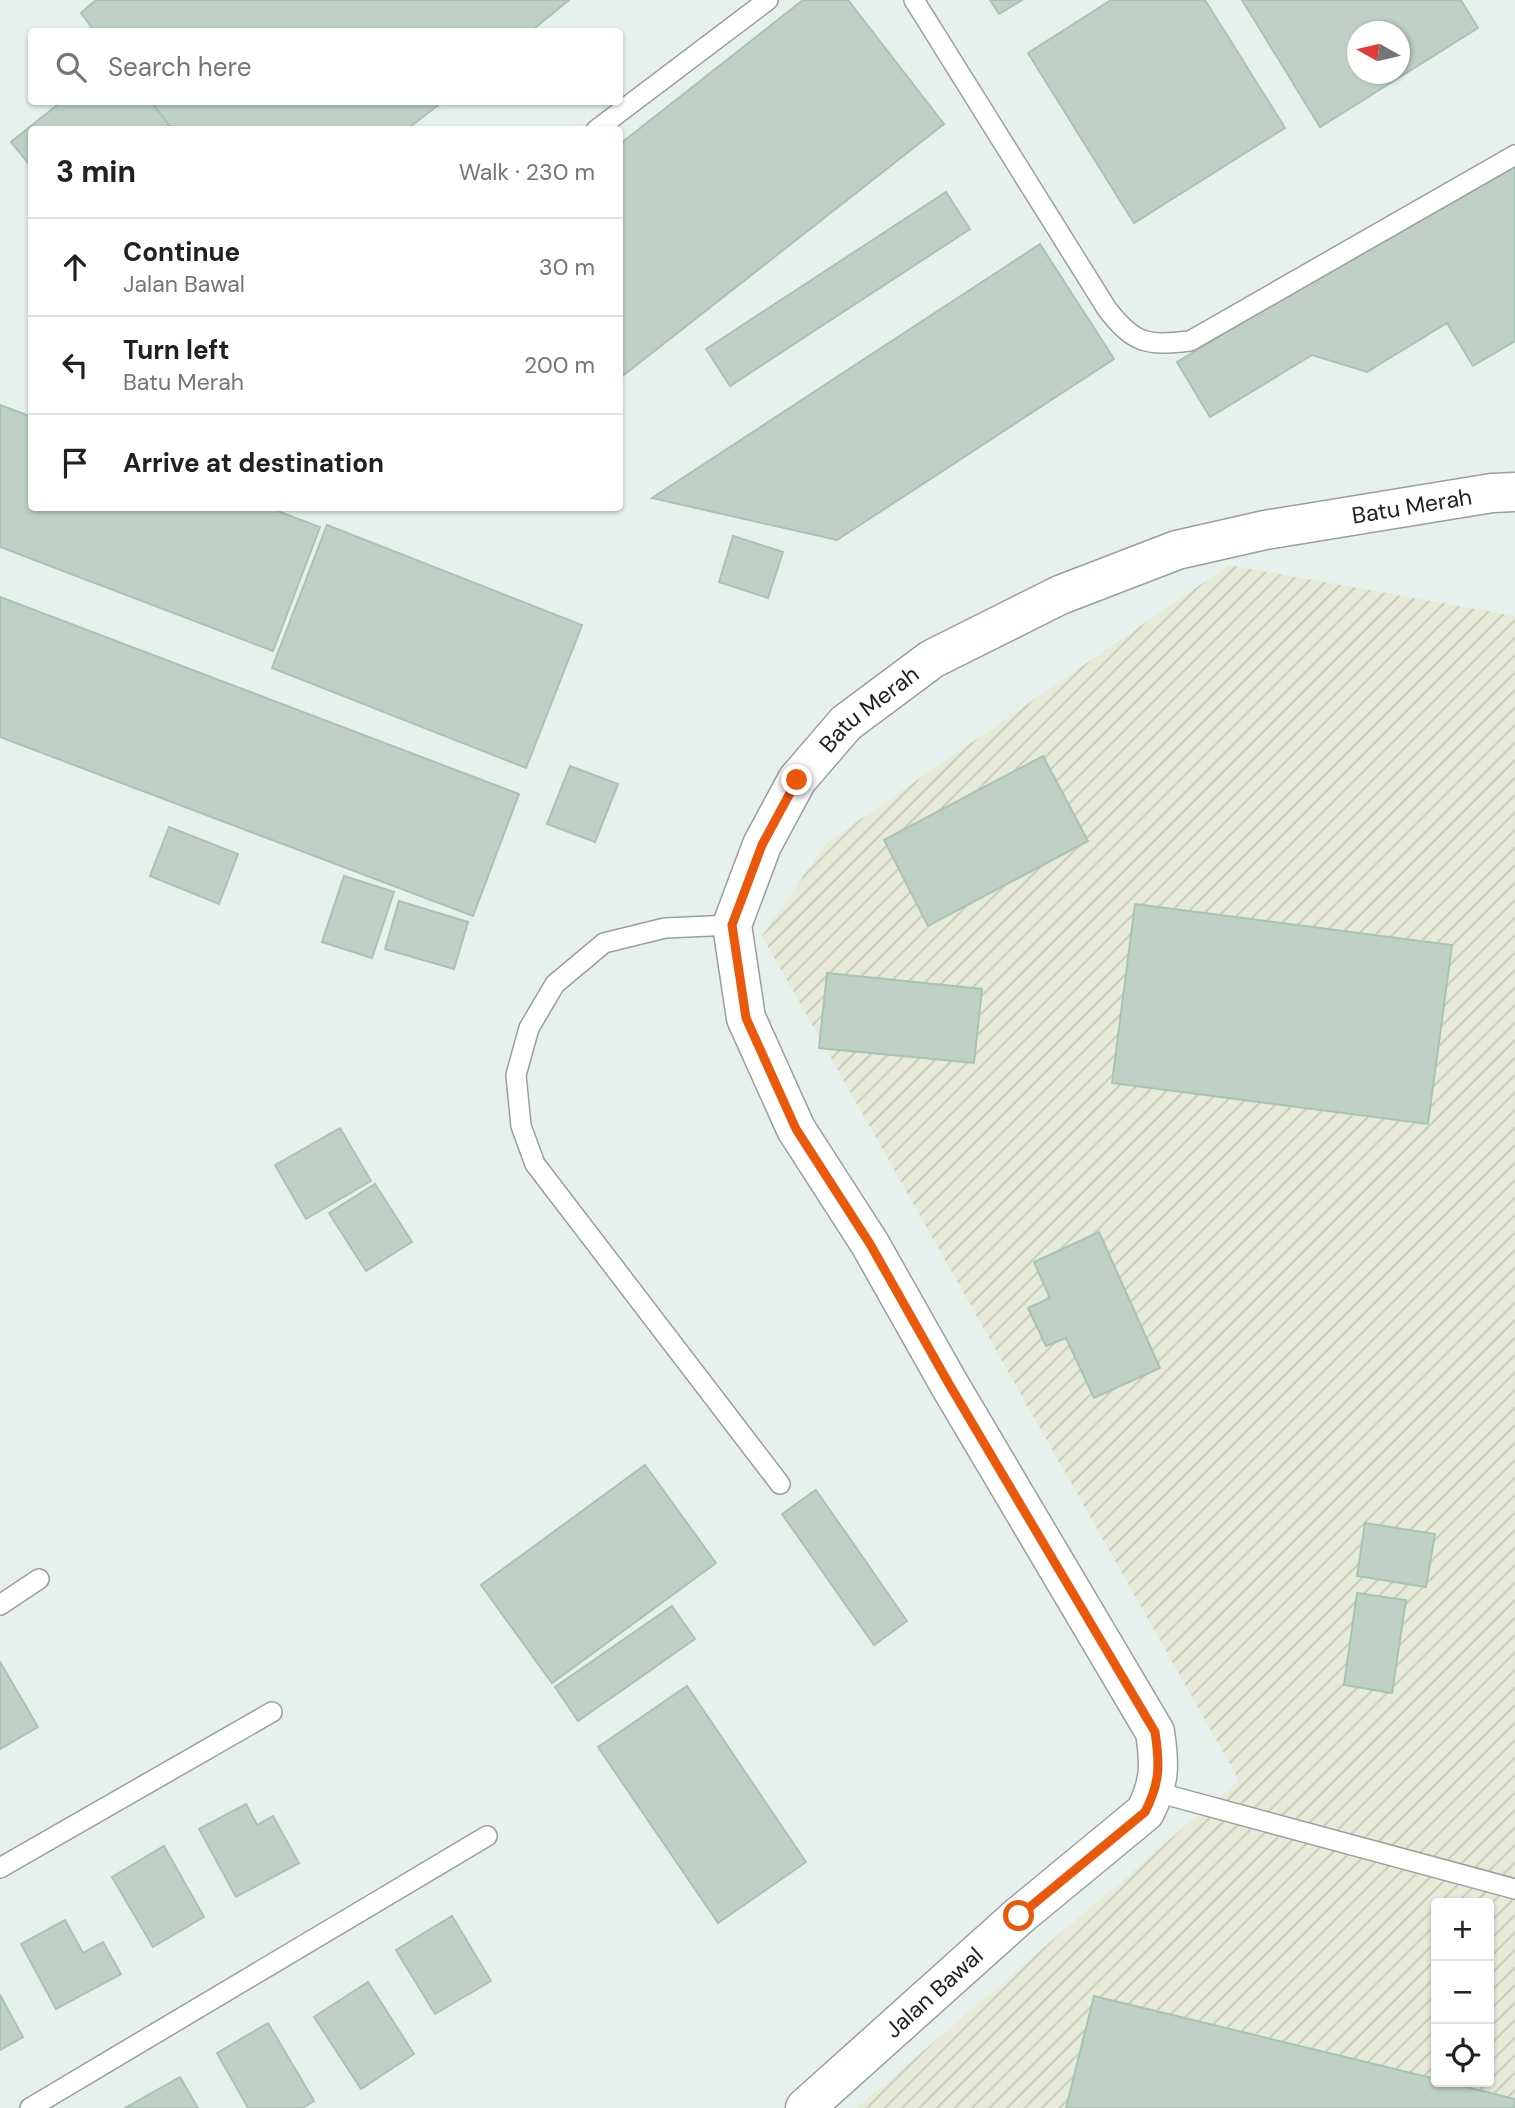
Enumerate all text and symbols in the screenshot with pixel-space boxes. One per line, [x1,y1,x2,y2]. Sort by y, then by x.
north arrow [1347,21,1410,84]
search box [28,28,623,105]
icon: search [52,48,90,86]
text: Search here [108,50,251,84]
text: 3 min [56,152,136,191]
text: Walk · 230 m [459,157,595,187]
text: Continue [123,235,240,269]
icon: ahead [56,248,94,286]
text: 30 m [539,252,595,282]
text: Jalan Bawal [123,269,245,299]
text: Turn left [123,333,230,367]
icon: left [56,346,94,384]
text: 200 m [524,350,595,380]
text: Batu Merah [123,367,244,397]
icon: arrive [56,444,94,482]
text: Arrive at destination [123,446,384,480]
street label: Batu Merah [1350,482,1474,531]
street label: Batu Merah [812,659,925,759]
route end [781,764,812,795]
map controls [1431,1898,1494,2087]
button: + [1431,1898,1494,1961]
route start [1003,1900,1034,1931]
street label: Jalan Bawal [878,1941,989,2044]
button: − [1431,1961,1494,2024]
button: locate [1431,2024,1494,2087]

